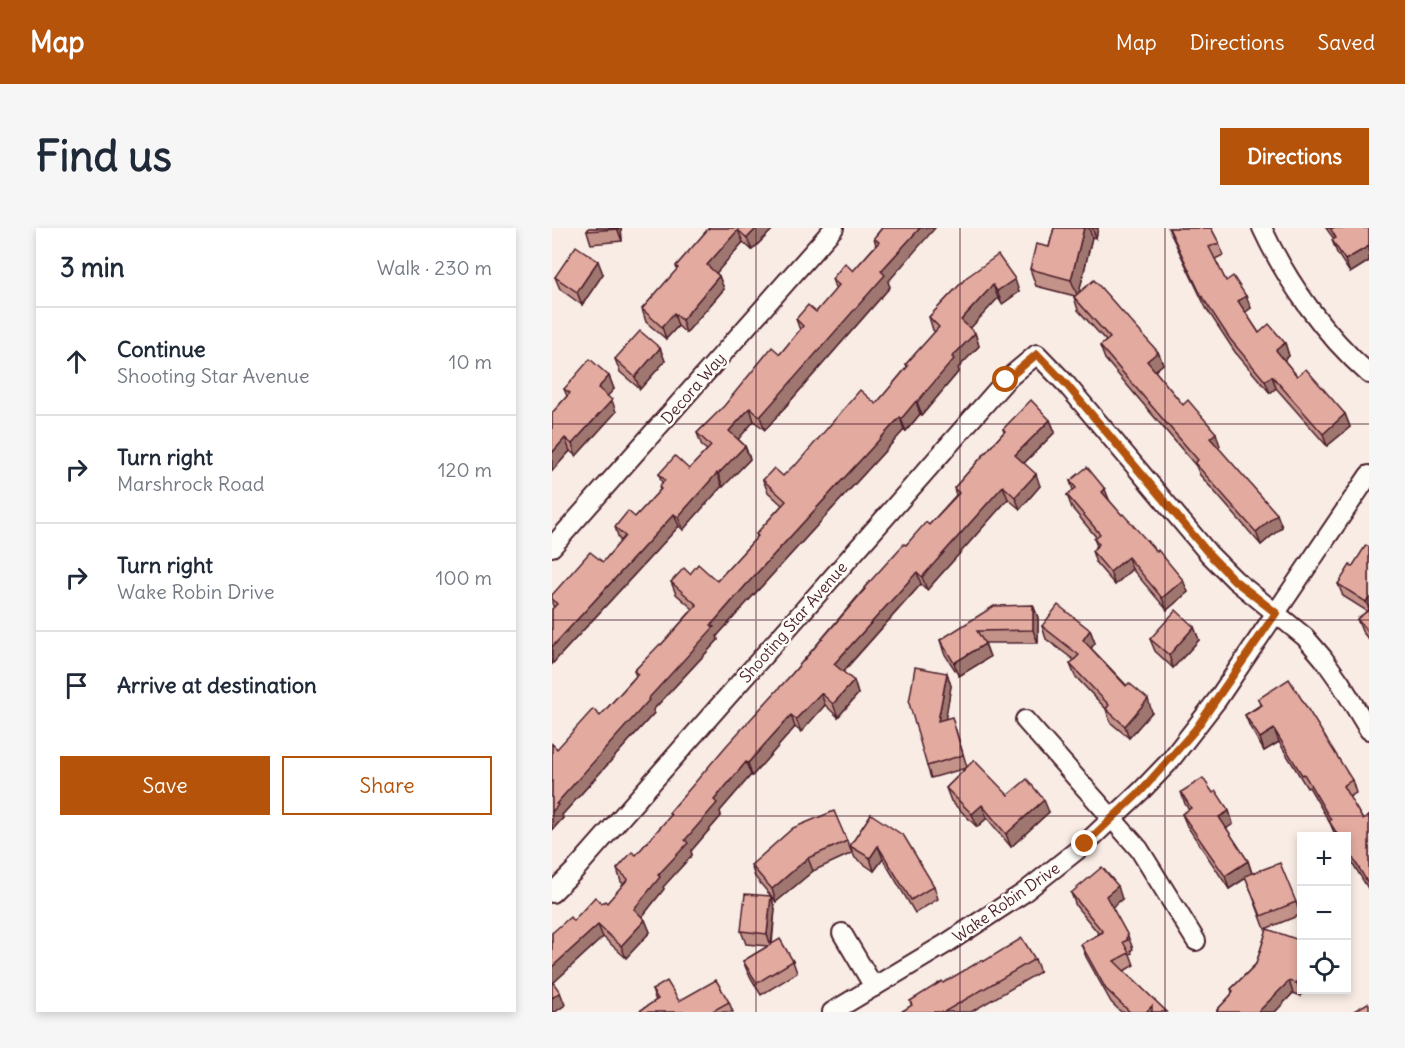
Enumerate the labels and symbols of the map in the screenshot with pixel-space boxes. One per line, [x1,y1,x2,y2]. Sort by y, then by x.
street label: Decora Way [656,348,730,428]
route start [992,366,1018,392]
street label: Shooting Star Avenue [735,557,851,687]
route end [1071,830,1097,856]
street label: Wake Robin Drive [949,858,1063,946]

